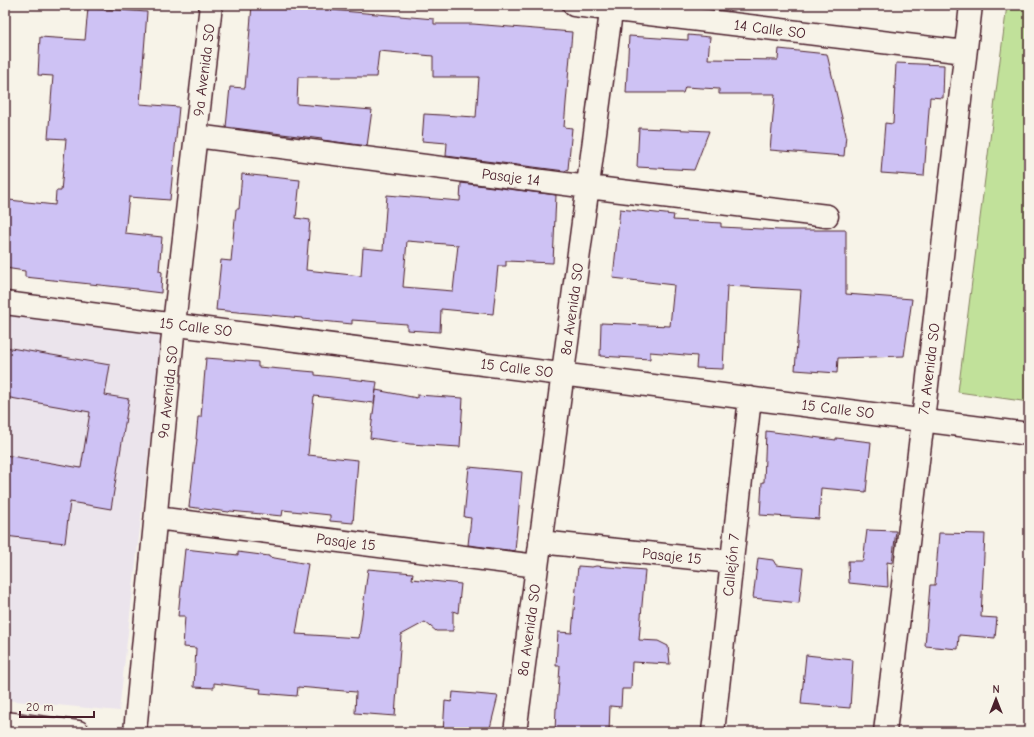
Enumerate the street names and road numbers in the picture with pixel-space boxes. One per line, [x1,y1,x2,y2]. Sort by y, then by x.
street label: 14 Calle SO [733,16,807,42]
street label: 9a Avenida SO [189,23,219,117]
street label: Pasaje 14 [481,164,541,190]
street label: 8a Avenida SO [557,262,587,356]
street label: 15 Calle SO [159,314,233,340]
street label: 7a Avenida SO [914,322,944,416]
street label: 9a Avenida SO [154,345,182,439]
street label: 15 Calle SO [480,355,554,381]
street label: 15 Calle SO [801,396,875,422]
street label: Pasaje 15 [315,529,377,555]
street label: Callejón 7 [719,533,743,597]
street label: Pasaje 15 [641,544,703,568]
street label: 8a Avenida SO [514,583,544,677]

